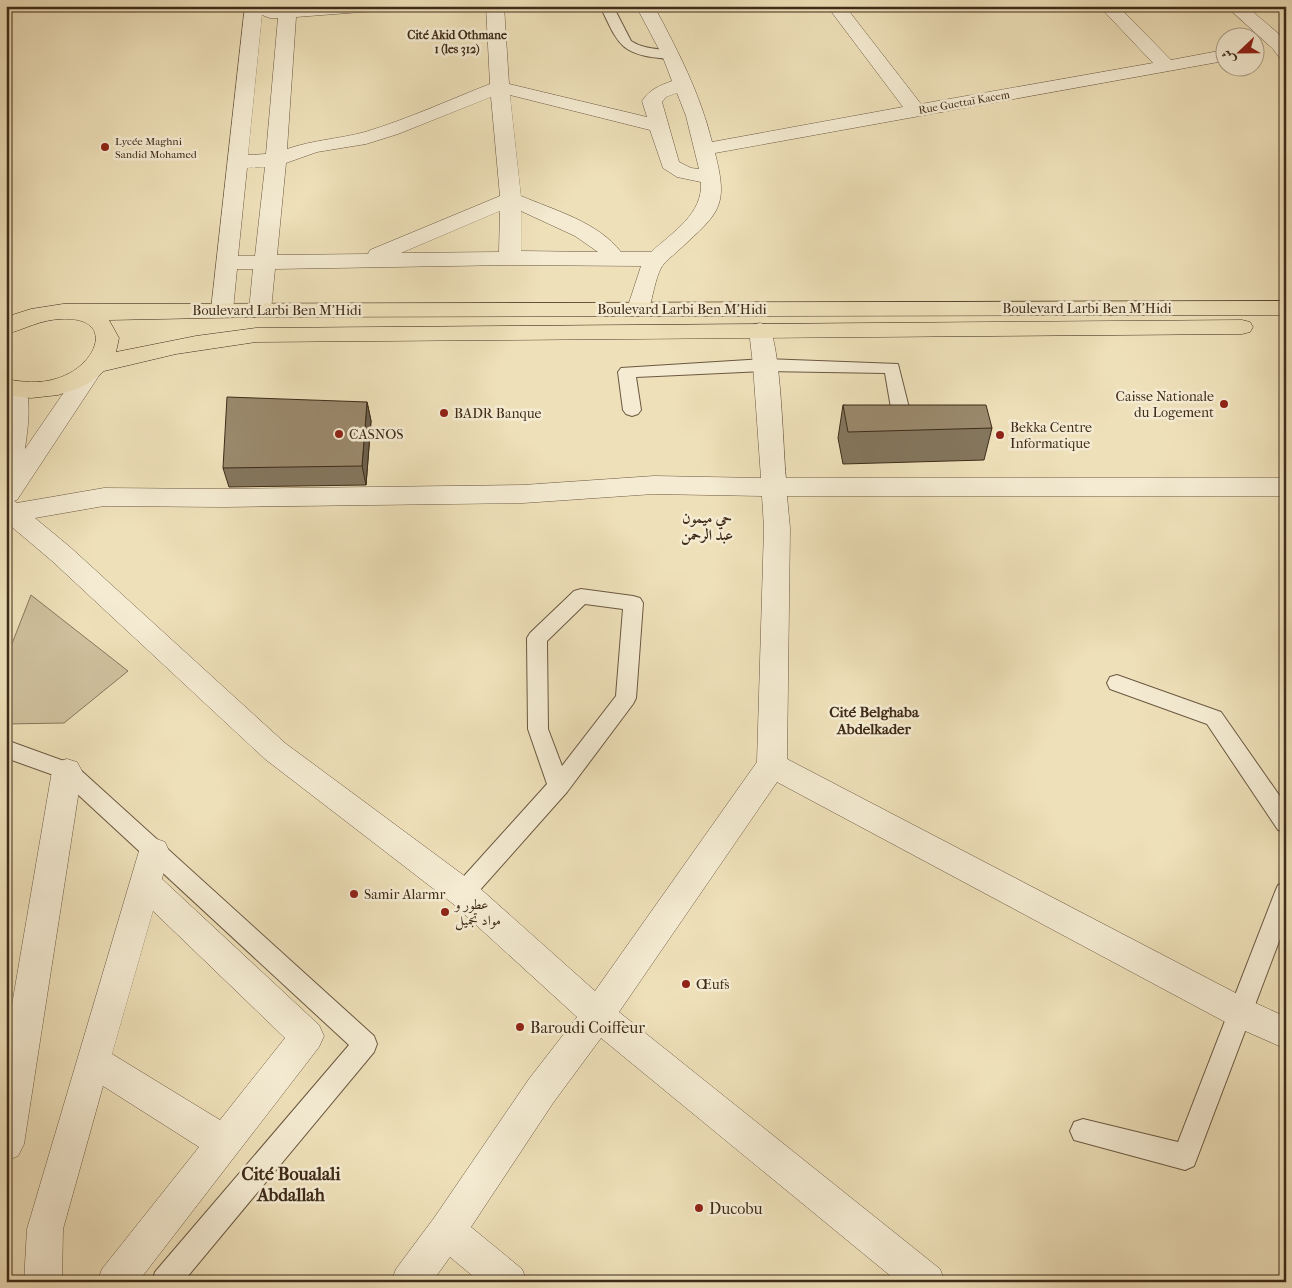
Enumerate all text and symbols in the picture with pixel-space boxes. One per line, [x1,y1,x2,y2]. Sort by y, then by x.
district label: Cité Akid Othmane 1 (les 312) [407,28,507,57]
north arrow [1214,28,1264,78]
text: ش [1218,47,1239,66]
street label: Rue Guettaï Kacem [917,88,1012,117]
place label: Lycée Maghni Sandid Mohamed [115,135,198,161]
marker: Lycée Maghni Sandid Mohamed [99,141,111,153]
street label: Boulevard Larbi Ben M'Hidi [1002,300,1172,317]
street label: Boulevard Larbi Ben M'Hidi [597,301,767,318]
street label: Boulevard Larbi Ben M'Hidi [192,302,362,319]
place label: Caisse Nationale du Logement [1116,388,1214,421]
marker: Caisse Nationale du Logement [1218,398,1230,410]
place label: BADR Banque [454,405,542,422]
marker: BADR Banque [438,407,450,419]
place label: Bekka Centre Informatique [1010,419,1092,452]
place label: CASNOS [349,426,404,443]
marker: CASNOS [333,428,345,440]
marker: Bekka Centre Informatique [994,429,1006,441]
district label: حي ميمون عبد الرحمن [681,509,733,546]
district label: Cité Belghaba Abdelkader [829,703,920,738]
place label: Samir Alarmr [364,886,445,903]
marker: Samir Alarmr [348,888,360,900]
place label: عطور و مواد تجميل [453,896,501,931]
marker: عطور و مواد تجميل [439,906,451,918]
place label: Œufs [696,976,729,993]
marker: Œufs [680,978,692,990]
place label: Baroudi Coiffeur [530,1018,645,1037]
marker: Baroudi Coiffeur [514,1021,526,1033]
district label: Cité Boualali Abdallah [241,1164,341,1206]
place label: Ducobu [709,1199,763,1218]
marker: Ducobu [693,1202,705,1214]

